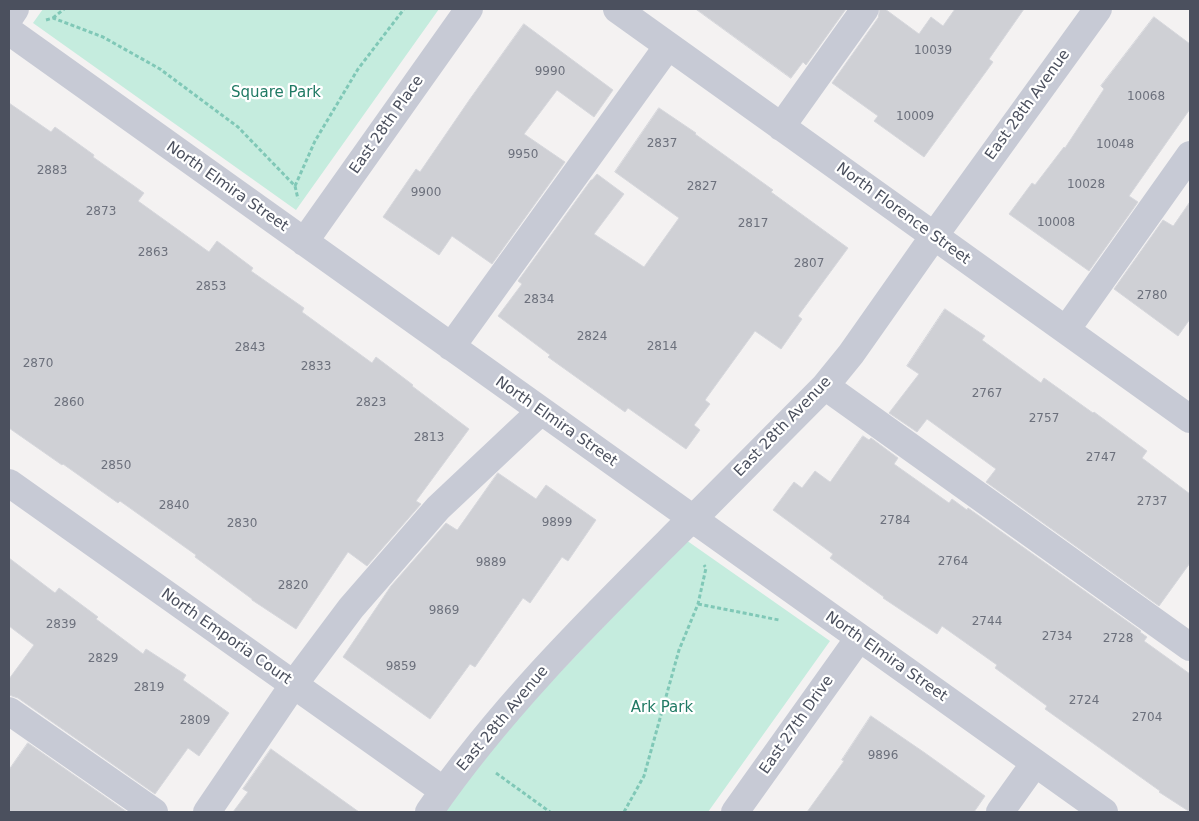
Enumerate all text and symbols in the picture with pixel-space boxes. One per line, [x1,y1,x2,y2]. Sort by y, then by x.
house number: 10039 [914,44,952,58]
street label: East 28th Avenue [982,46,1074,164]
house number: 9990 [535,65,565,79]
street label: East 28th Place [346,72,428,178]
park label: Square Park [231,84,321,102]
house number: 10068 [1127,90,1165,104]
house number: 10009 [896,110,934,124]
house number: 2837 [647,137,677,151]
street label: North Elmira Street [163,138,291,236]
house number: 10048 [1096,138,1134,152]
house number: 9950 [508,148,538,162]
street label: North Florence Street [833,159,973,269]
house number: 2883 [37,164,67,178]
house number: 10028 [1067,178,1105,192]
house number: 2827 [687,180,717,194]
house number: 9900 [411,186,441,200]
house number: 2873 [86,205,116,219]
house number: 10008 [1037,216,1075,230]
house number: 2817 [738,217,768,231]
house number: 2863 [138,246,168,260]
house number: 2807 [794,257,824,271]
house number: 2853 [196,280,226,294]
house number: 2780 [1137,289,1167,303]
house number: 2834 [524,293,554,307]
house number: 2824 [577,330,607,344]
house number: 2814 [647,340,677,354]
house number: 2843 [235,341,265,355]
house number: 2870 [23,357,53,371]
house number: 2833 [301,360,331,374]
street label: North Elmira Street [492,373,620,471]
street label: East 28th Avenue [731,373,835,481]
house number: 2767 [972,387,1002,401]
house number: 2860 [54,396,84,410]
house number: 2823 [356,396,386,410]
house number: 2757 [1029,412,1059,426]
house number: 2813 [414,431,444,445]
house number: 2747 [1086,451,1116,465]
house number: 2850 [101,459,131,473]
house number: 2737 [1137,495,1167,509]
house number: 2840 [159,499,189,513]
house number: 2784 [880,514,910,528]
house number: 9899 [542,516,572,530]
house number: 2830 [227,517,257,531]
house number: 2764 [938,555,968,569]
house number: 9889 [476,556,506,570]
house number: 2820 [278,579,308,593]
street label: North Emporia Court [157,585,295,689]
house number: 9869 [429,604,459,618]
street label: North Elmira Street [822,608,950,706]
house number: 2744 [972,615,1002,629]
house number: 2839 [46,618,76,632]
house number: 2734 [1042,630,1072,644]
house number: 2728 [1103,632,1133,646]
house number: 2829 [88,652,118,666]
house number: 9859 [386,660,416,674]
street label: East 28th Avenue [454,663,552,775]
street label: East 27th Drive [756,672,838,778]
house number: 2819 [134,681,164,695]
house number: 2724 [1069,694,1099,708]
park label: Ark Park [631,699,693,717]
house number: 2704 [1132,711,1162,725]
house number: 2809 [180,714,210,728]
house number: 9896 [868,749,898,763]

